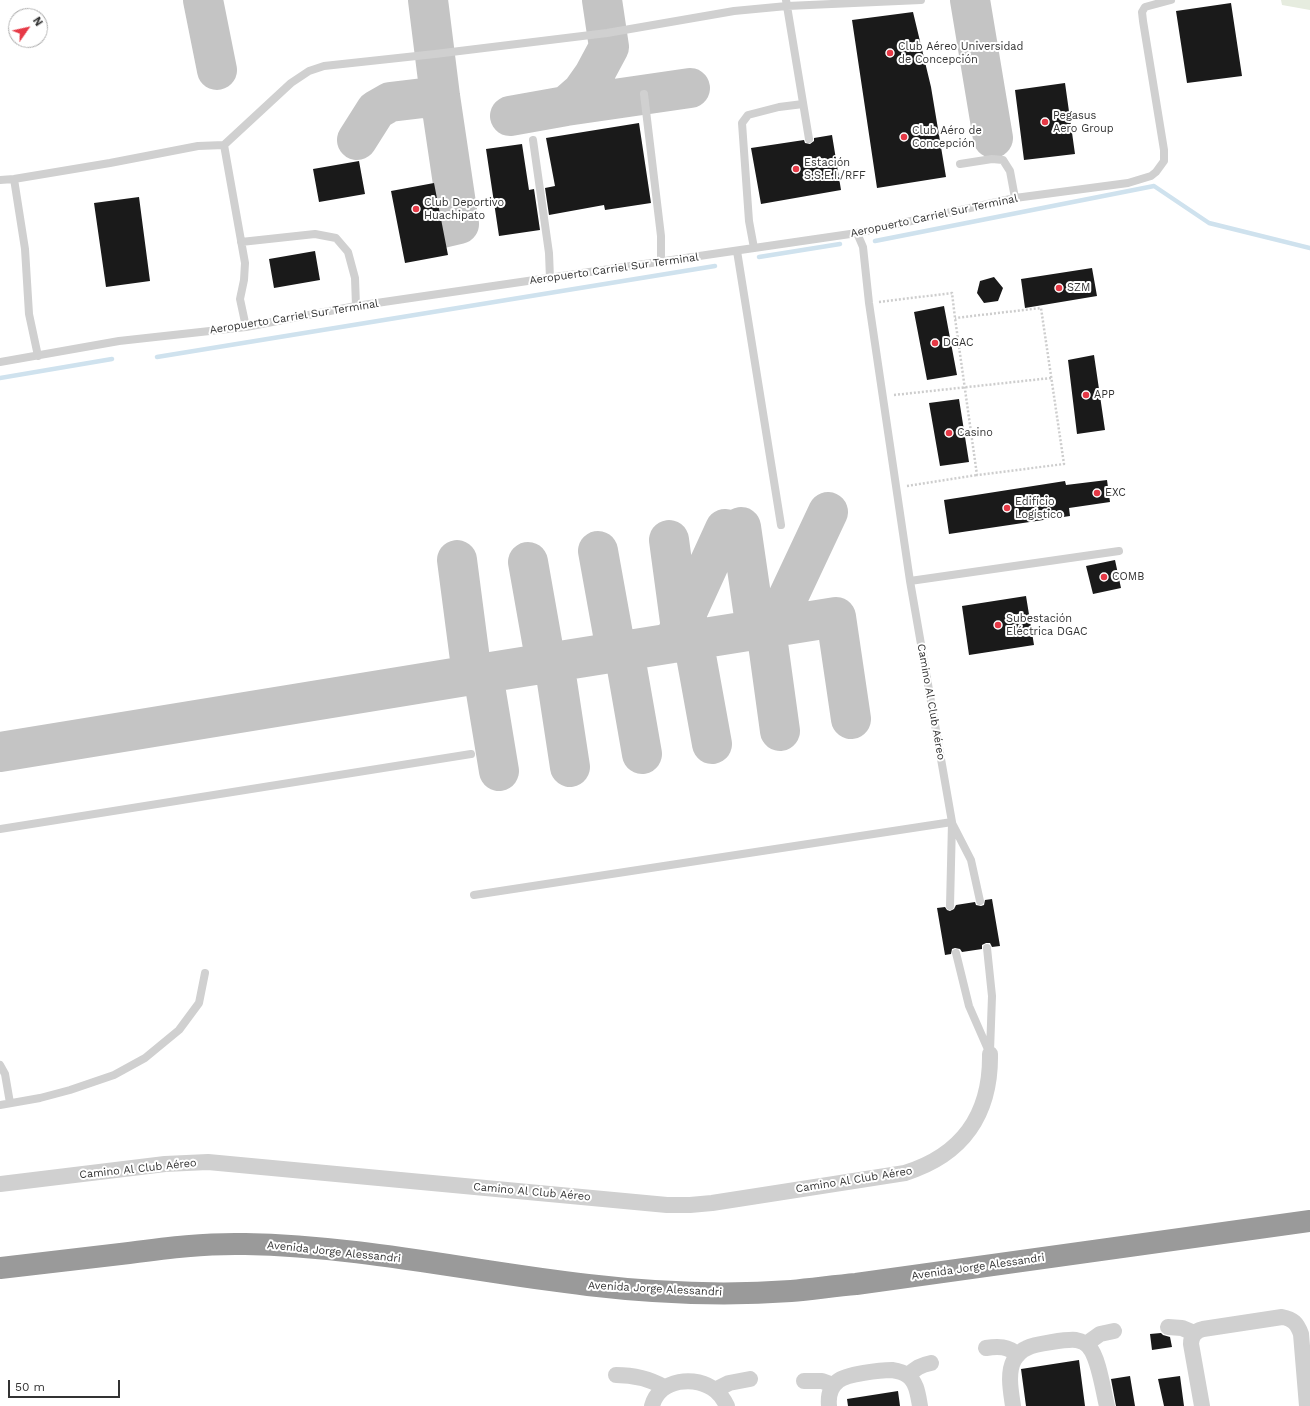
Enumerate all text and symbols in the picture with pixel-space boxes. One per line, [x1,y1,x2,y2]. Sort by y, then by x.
north arrow [8,8,48,48]
text: N [30,15,45,29]
place label: Club Aéreo Universidad de Concepción [898,40,1023,66]
marker: Club Aéreo Universidad de Concepción [885,48,895,58]
place label: Pegasus Aero Group [1053,109,1114,135]
marker: Pegasus Aero Group [1040,117,1050,127]
place label: Club Aéro de Concepción [912,124,982,150]
marker: Club Aéro de Concepción [899,132,909,142]
place label: Estación S.S.E.I./RFF [804,156,866,182]
marker: Estación S.S.E.I./RFF [791,164,801,174]
street label: Aeropuerto Carriel Sur Terminal [849,192,1019,240]
place label: Club Deportivo Huachipato [424,196,504,222]
marker: Club Deportivo Huachipato [411,204,421,214]
street label: Aeropuerto Carriel Sur Terminal [529,251,699,287]
place label: SZM [1067,281,1090,295]
marker: SZM [1054,283,1064,293]
street label: Aeropuerto Carriel Sur Terminal [209,297,379,337]
place label: DGAC [943,336,973,350]
marker: DGAC [930,338,940,348]
place label: APP [1094,388,1115,402]
marker: APP [1081,390,1091,400]
place label: Casino [957,426,993,440]
marker: Casino [944,428,954,438]
place label: EXC [1105,486,1126,500]
marker: EXC [1092,488,1102,498]
place label: Edificio Logístico [1015,495,1063,521]
marker: Edificio Logístico [1002,503,1012,513]
place label: COMB [1112,570,1144,584]
marker: COMB [1099,572,1109,582]
place label: Subestación Eléctrica DGAC [1006,612,1088,638]
marker: Subestación Eléctrica DGAC [993,620,1003,630]
street label: Camino Al Club Aéreo [914,643,948,761]
street label: Camino Al Club Aéreo [79,1156,197,1182]
street label: Camino Al Club Aéreo [795,1164,913,1196]
street label: Camino Al Club Aéreo [473,1180,591,1204]
street label: Avenida Jorge Alessandri [266,1238,402,1266]
street label: Avenida Jorge Alessandri [911,1251,1045,1283]
street label: Avenida Jorge Alessandri [588,1279,722,1299]
scale bar [10,1372,122,1398]
text: 50 m [15,1380,45,1394]

